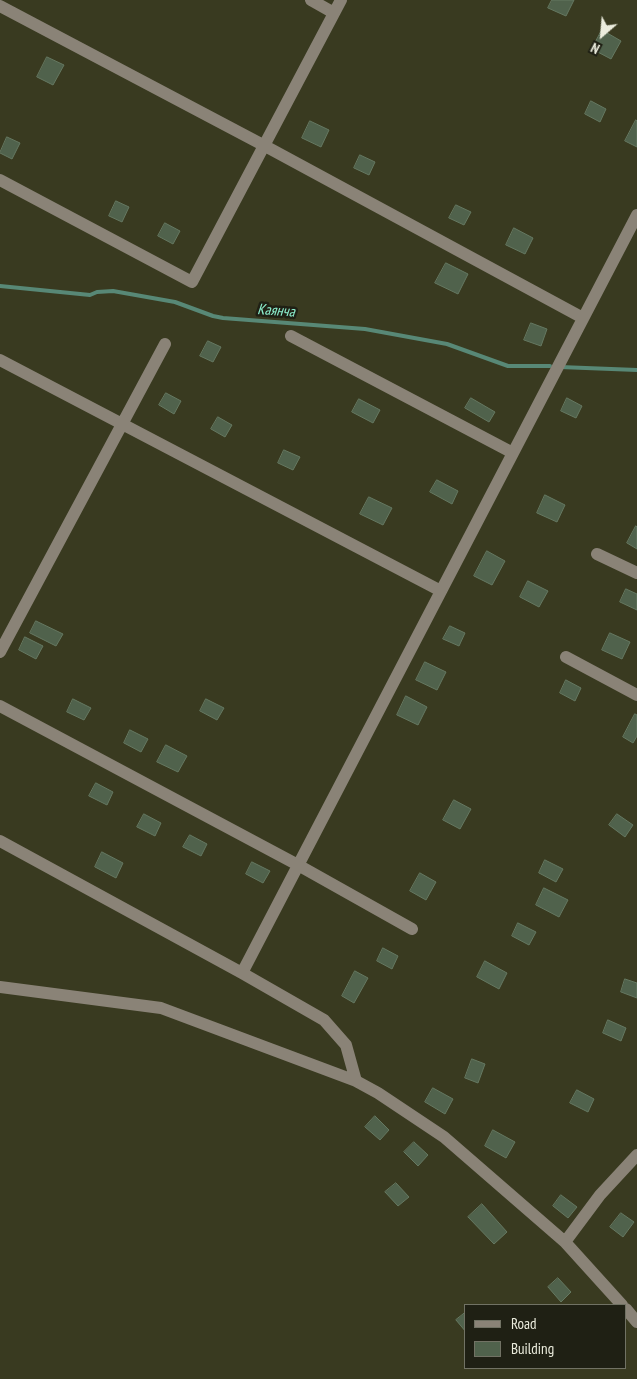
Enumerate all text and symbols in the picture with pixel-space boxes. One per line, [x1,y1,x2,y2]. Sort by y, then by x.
north arrow [577,10,627,60]
text: N [588,39,603,58]
water label: Каянча [257,301,295,321]
legend [464,1304,627,1369]
text: Road [511,1314,537,1333]
text: Building [511,1339,554,1358]

